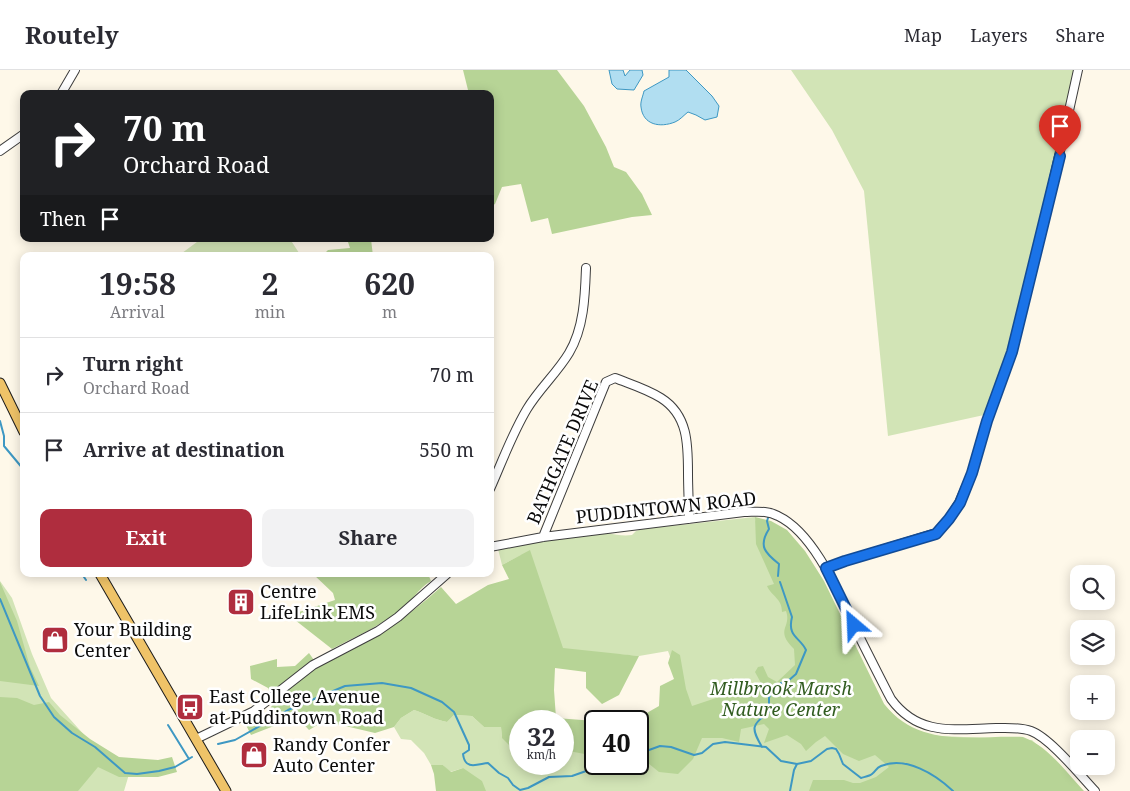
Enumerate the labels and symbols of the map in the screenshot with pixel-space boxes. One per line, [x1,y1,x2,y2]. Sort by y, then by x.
pin [1039,105,1081,156]
street label: BATHGATE DRIVE [521,376,603,527]
street label: PUDDINTOWN ROAD [574,486,757,528]
place label: Centre LifeLink EMS [260,579,375,624]
building icon: Centre LifeLink EMS [226,587,256,617]
position arrow [827,598,879,650]
place label: Your Building Center [73,617,192,662]
shop icon: Your Building Center [40,625,70,655]
park label: Millbrook Marsh Nature Center [709,676,852,721]
place label: East College Avenue at Puddintown Road [209,684,384,729]
bus stop icon: East College Avenue at Puddintown Road [175,692,205,722]
speed limit sign: 40 [584,710,649,775]
place label: Randy Confer Auto Center [273,732,391,777]
shop icon: Randy Confer Auto Center [239,740,269,770]

